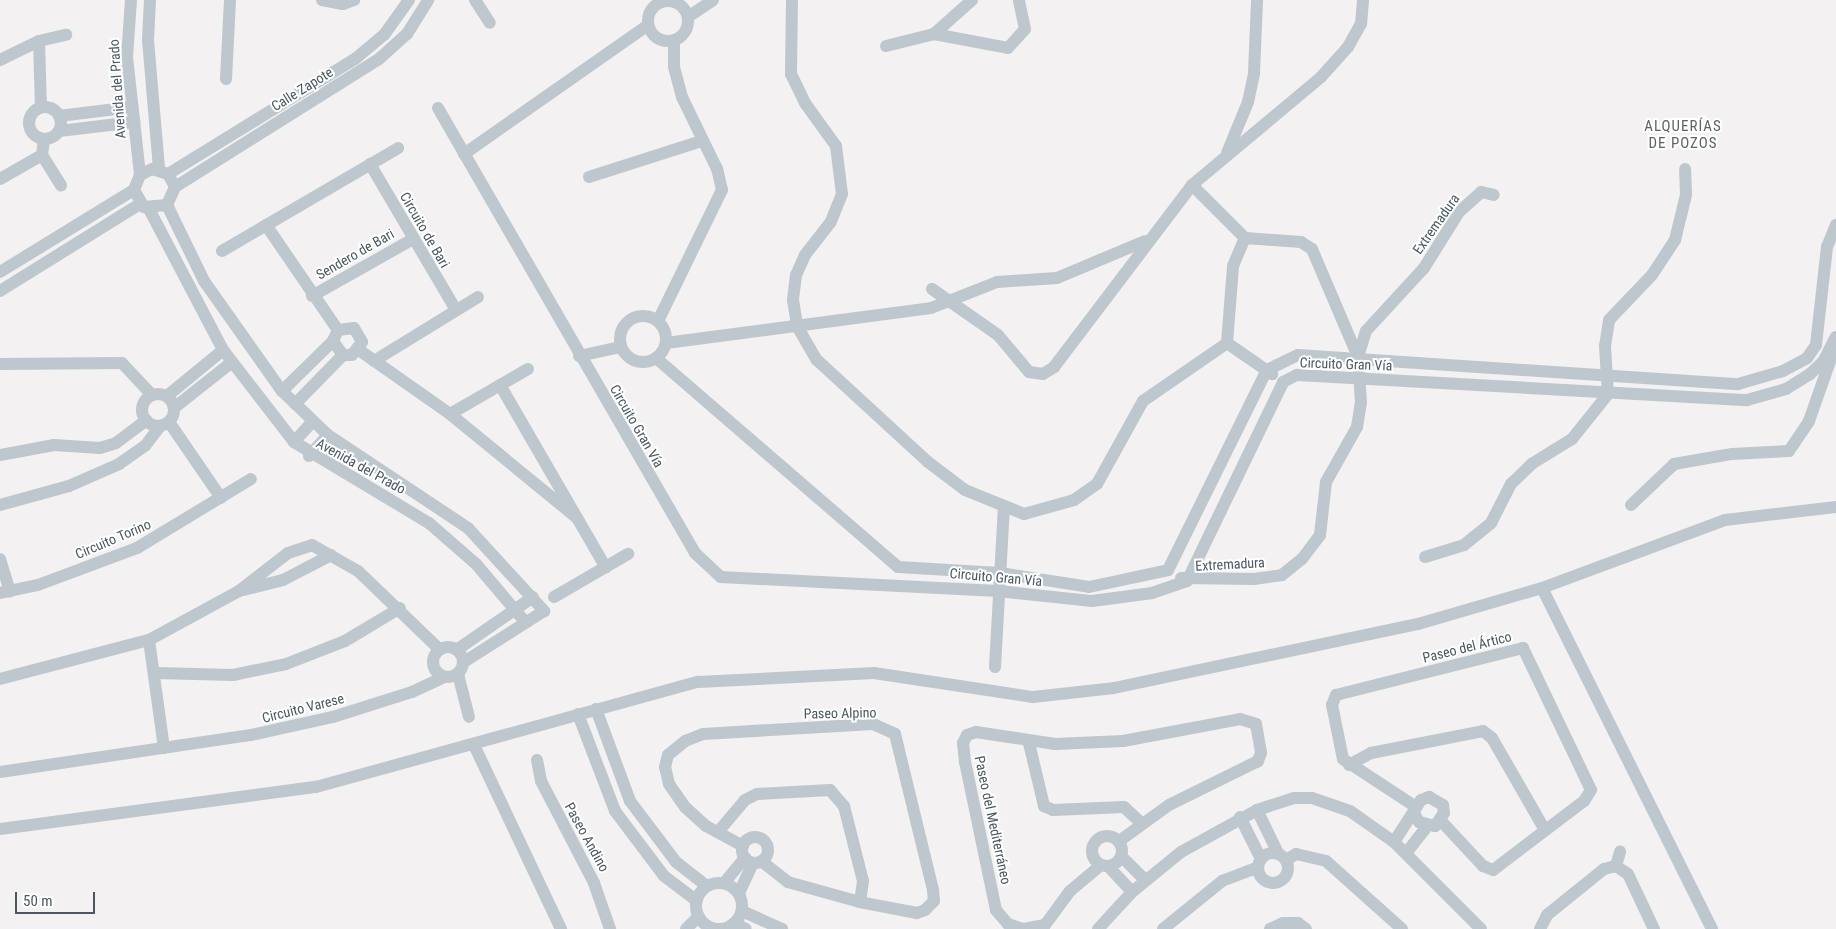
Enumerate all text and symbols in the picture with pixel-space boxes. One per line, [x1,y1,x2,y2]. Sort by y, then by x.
street label: Avenida del Prado [105,39,129,139]
street label: Calle Zapote [268,63,336,115]
district label: ALQUERÍAS DE POZOS [1643,117,1723,152]
street label: Circuito de Bari [397,189,453,271]
street label: Extremadura [1409,191,1463,257]
street label: Sendero de Bari [313,225,397,283]
street label: Circuito Gran Vía [1299,354,1393,374]
street label: Circuito Gran Vía [607,382,667,470]
street label: Avenida del Prado [313,435,409,497]
street label: Circuito Torino [72,515,154,563]
street label: Extremadura [1195,554,1265,574]
street label: Circuito Gran Vía [949,565,1043,589]
street label: Paseo del Ártico [1421,628,1513,666]
street label: Circuito Varese [260,690,346,726]
street label: Paseo Alpino [803,704,877,722]
street label: Paseo del Mediterráneo [971,754,1015,886]
street label: Paseo Andino [561,800,613,874]
scale bar [18,882,98,914]
text: 50 m [23,892,53,910]

